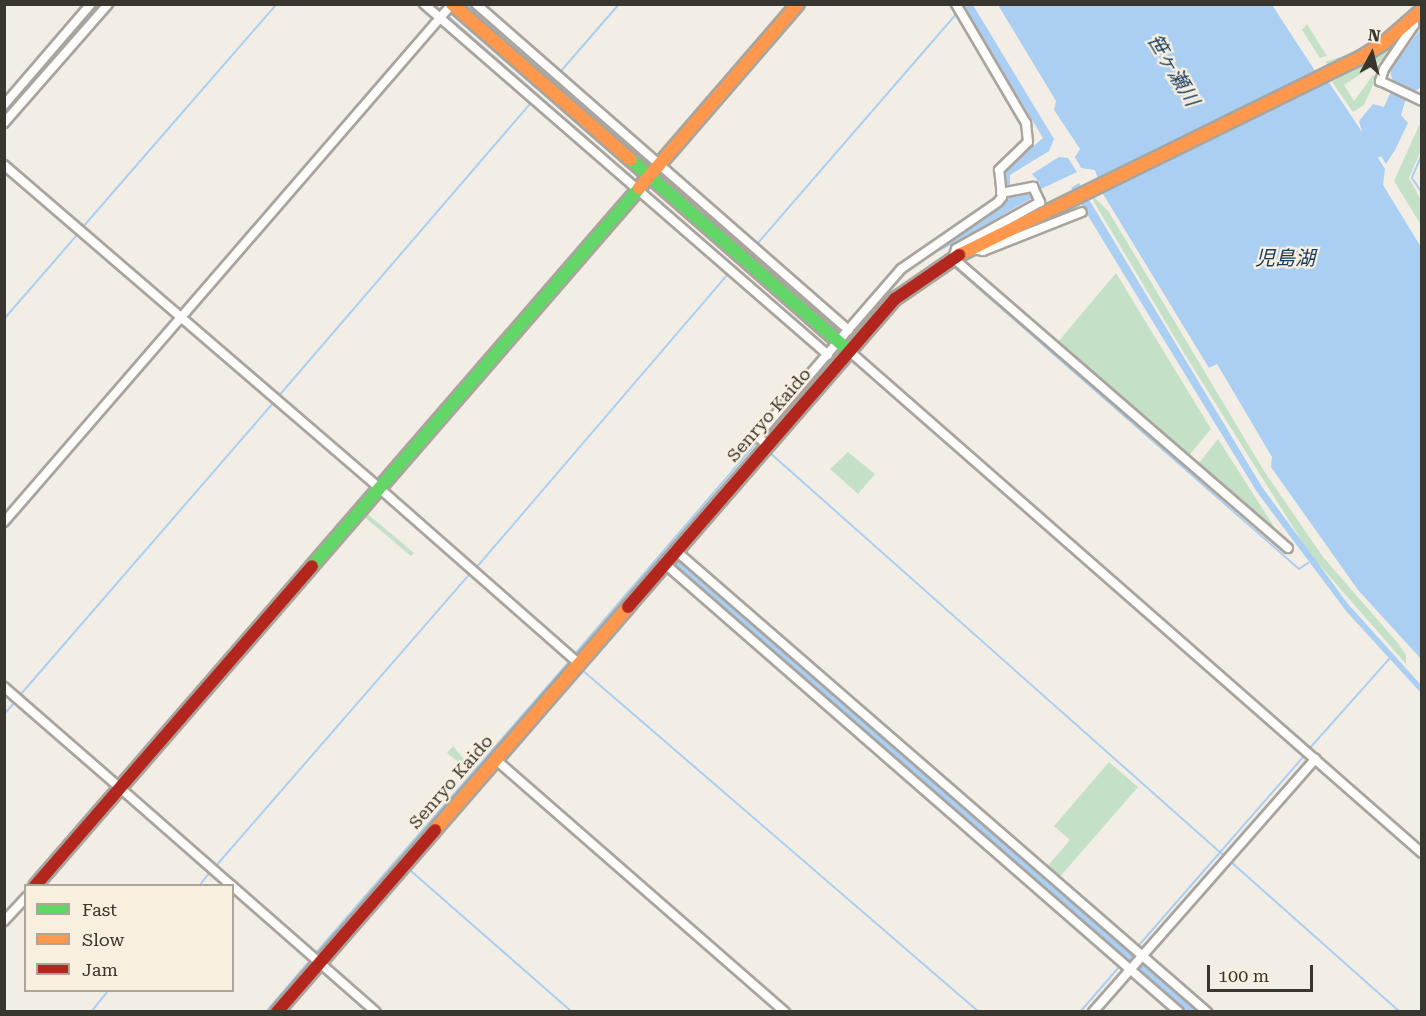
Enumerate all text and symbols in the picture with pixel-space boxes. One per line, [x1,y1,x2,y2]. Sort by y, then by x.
north arrow [1342,24,1402,84]
text: N [1367,25,1382,46]
water label: 笹ヶ瀬川 [1142,30,1204,110]
water label: 児島湖 [1255,246,1315,270]
street label: Senryo Kaido [722,364,816,466]
street label: Senryo Kaido [404,731,498,833]
legend [24,884,234,992]
text: Fast [82,899,117,920]
text: Slow [82,929,124,950]
scale bar [1210,953,1316,991]
text: Jam [82,959,118,980]
text: 100 m [1218,965,1269,986]

